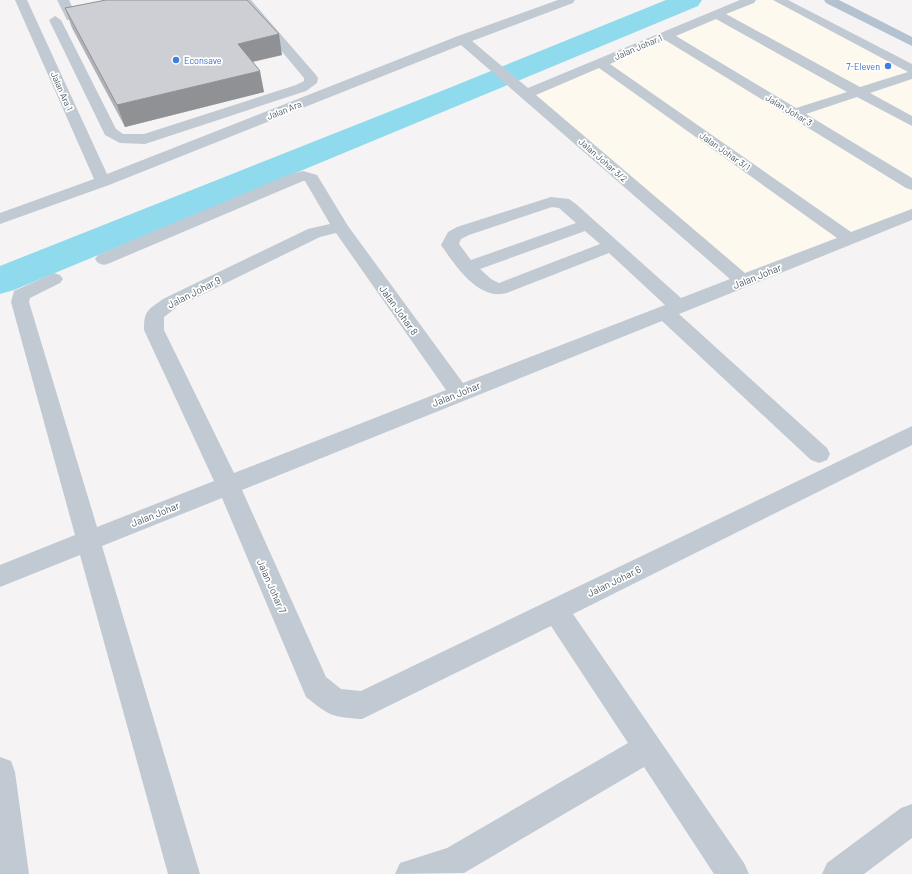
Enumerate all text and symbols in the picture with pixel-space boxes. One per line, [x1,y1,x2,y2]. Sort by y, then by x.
street label: Jalan Johar 1 [612,32,664,62]
marker: Econsave [171,55,181,65]
place label: Econsave [184,55,222,66]
place label: 7-Eleven [846,61,880,72]
marker: 7-Eleven [883,61,893,71]
street label: Jalan Ara 1 [49,70,75,112]
street label: Jalan Johar 3 [764,92,815,128]
street label: Jalan Ara [265,98,303,122]
street label: Jalan Johar 3/1 [698,130,752,172]
street label: Jalan Johar 3/2 [576,136,630,184]
street label: Jalan Johar [731,261,783,291]
street label: Jalan Johar 9 [165,273,223,311]
street label: Jalan Johar 8 [377,283,421,337]
street label: Jalan Johar [430,379,482,409]
street label: Jalan Johar [129,499,181,529]
street label: Jalan Johar 7 [255,557,289,615]
street label: Jalan Johar 6 [585,563,643,599]

